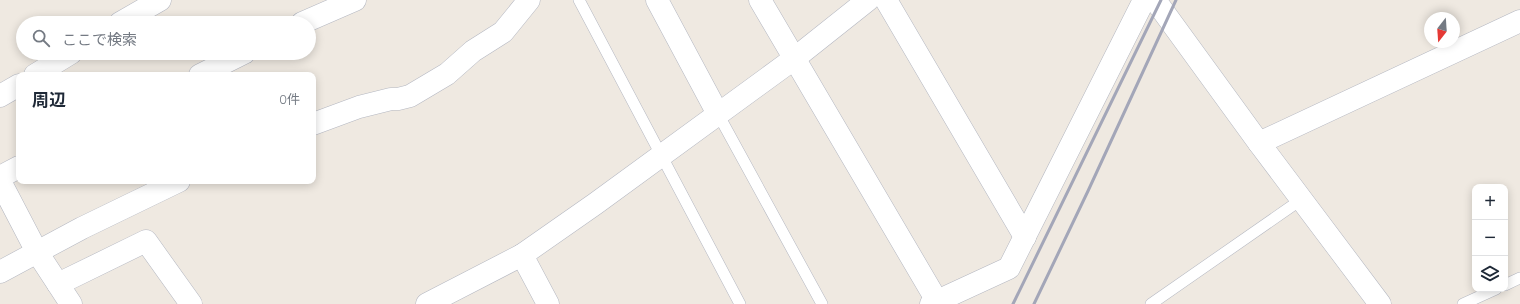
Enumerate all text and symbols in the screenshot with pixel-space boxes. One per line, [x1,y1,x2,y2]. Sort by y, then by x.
north arrow [1424,12,1460,48]
search box [16,16,316,60]
icon: search [30,27,52,49]
text: ここで検索 [62,30,137,49]
text: 周辺 [32,89,66,110]
text: 0件 [279,91,300,107]
map controls [1472,184,1508,292]
button: + [1472,184,1508,220]
button: − [1472,220,1508,256]
button: layers [1472,256,1508,292]

